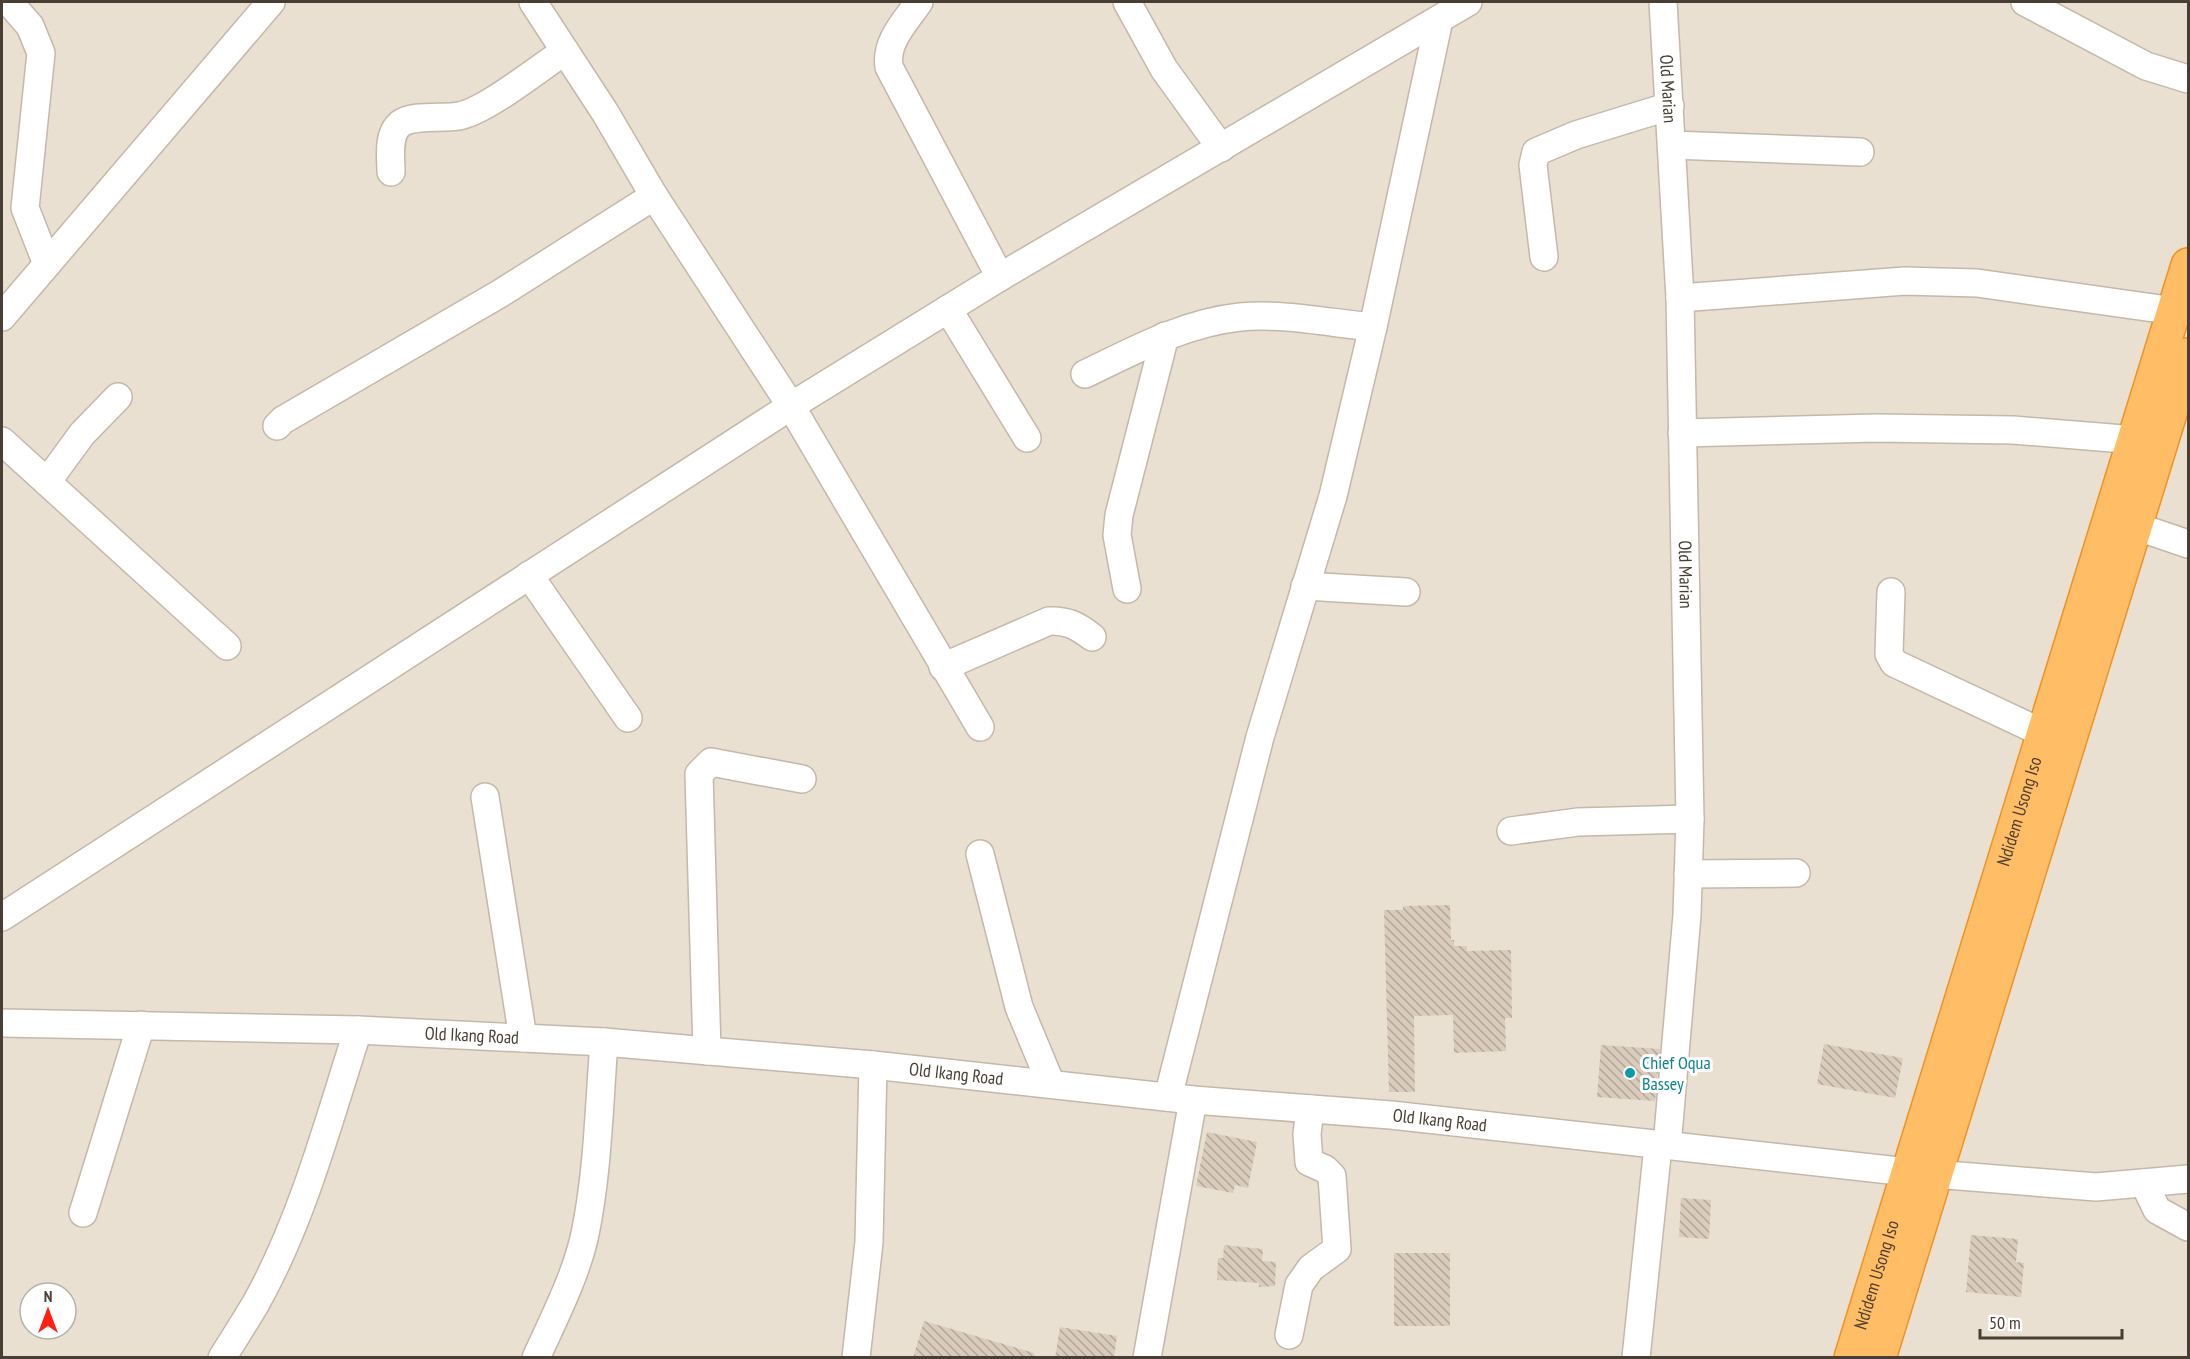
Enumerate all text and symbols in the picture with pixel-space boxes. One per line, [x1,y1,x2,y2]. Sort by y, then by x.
street label: Old Marian [1655,54,1682,124]
street label: Old Marian [1674,540,1698,609]
street label: Ndidem Usong Iso [1991,754,2047,869]
street label: Old Ikang Road [424,1021,520,1049]
place label: Chief Oqua Bassey [1642,1051,1711,1095]
street label: Old Ikang Road [908,1057,1004,1090]
marker: Chief Oqua Bassey [1623,1066,1637,1080]
street label: Old Ikang Road [1392,1103,1488,1136]
street label: Ndidem Usong Iso [1849,1217,1904,1332]
north arrow [18,1281,78,1341]
text: N [44,1286,52,1306]
scale bar [1980,1302,2122,1340]
text: 50 m [1989,1311,2021,1334]

